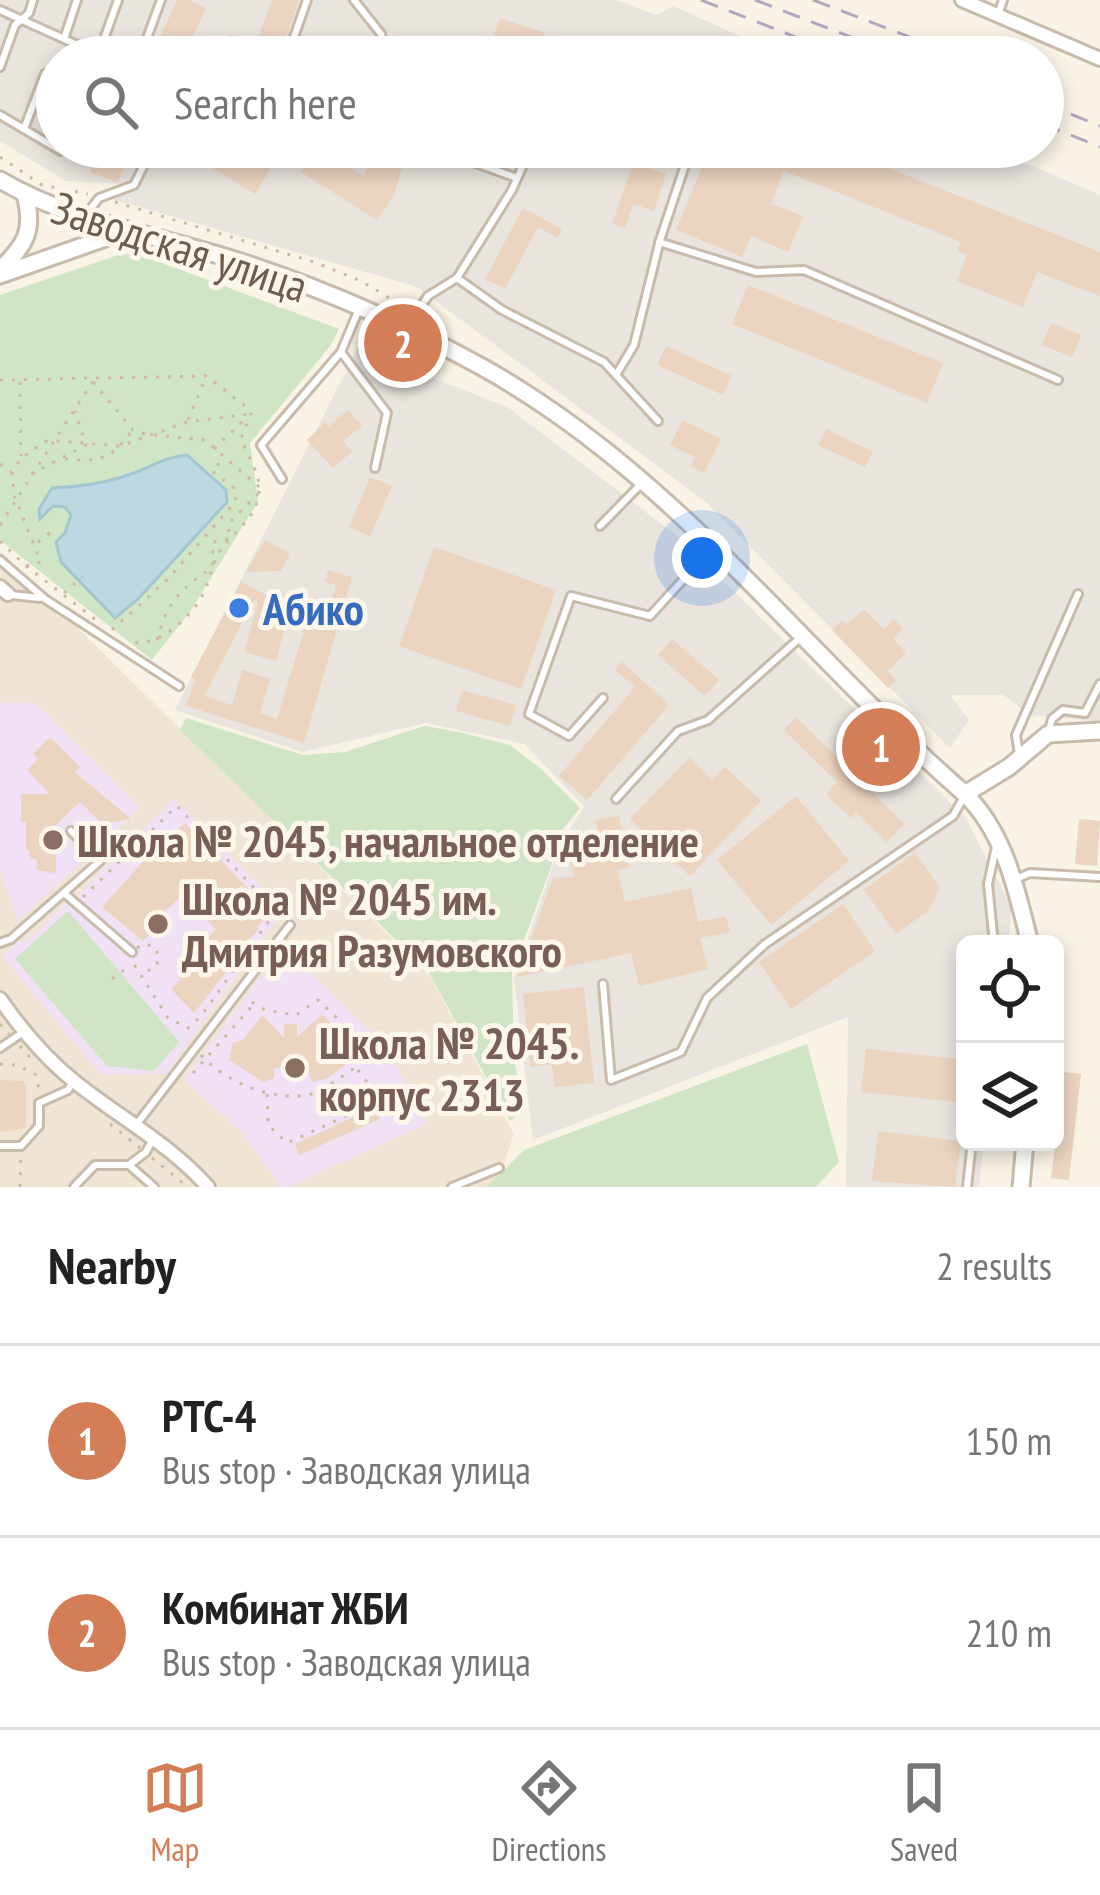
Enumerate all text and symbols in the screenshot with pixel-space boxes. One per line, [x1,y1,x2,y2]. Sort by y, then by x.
search box [36,36,1064,168]
icon: search [78,69,144,135]
text: Search here [174,73,357,131]
street label: Заводская улица [45,177,315,315]
pin: 2 [364,298,442,388]
your location [672,528,732,588]
place label: Абико [262,579,364,637]
marker: Абико [226,595,252,621]
pin: 1 [842,702,920,792]
place label: Школа № 2045, начальное отделение [77,811,699,869]
marker: Школа № 2045, начальное отделение [40,827,66,853]
place label: Школа № 2045 им. Дмитрия Разумовского [182,869,562,979]
marker: Школа № 2045 им. Дмитрия Разумовского [145,911,171,937]
map controls [956,935,1064,1151]
button: locate [956,935,1064,1043]
place label: Школа № 2045. корпус 2313 [319,1013,579,1123]
button: layers [956,1043,1064,1151]
marker: Школа № 2045. корпус 2313 [282,1055,308,1081]
text: Nearby [48,1232,176,1298]
text: 2 results [936,1240,1052,1291]
text: РТС-4 [162,1386,256,1444]
text: 1 [78,1415,96,1466]
text: 150 m [966,1415,1052,1466]
text: Bus stop · Заводская улица [162,1444,531,1495]
text: Комбинат ЖБИ [162,1578,409,1636]
text: 2 [78,1607,96,1658]
text: 210 m [966,1607,1052,1658]
text: Bus stop · Заводская улица [162,1636,531,1687]
tab: Map [142,1755,208,1870]
tab: Directions [492,1755,606,1870]
tab: Saved [890,1755,958,1870]

